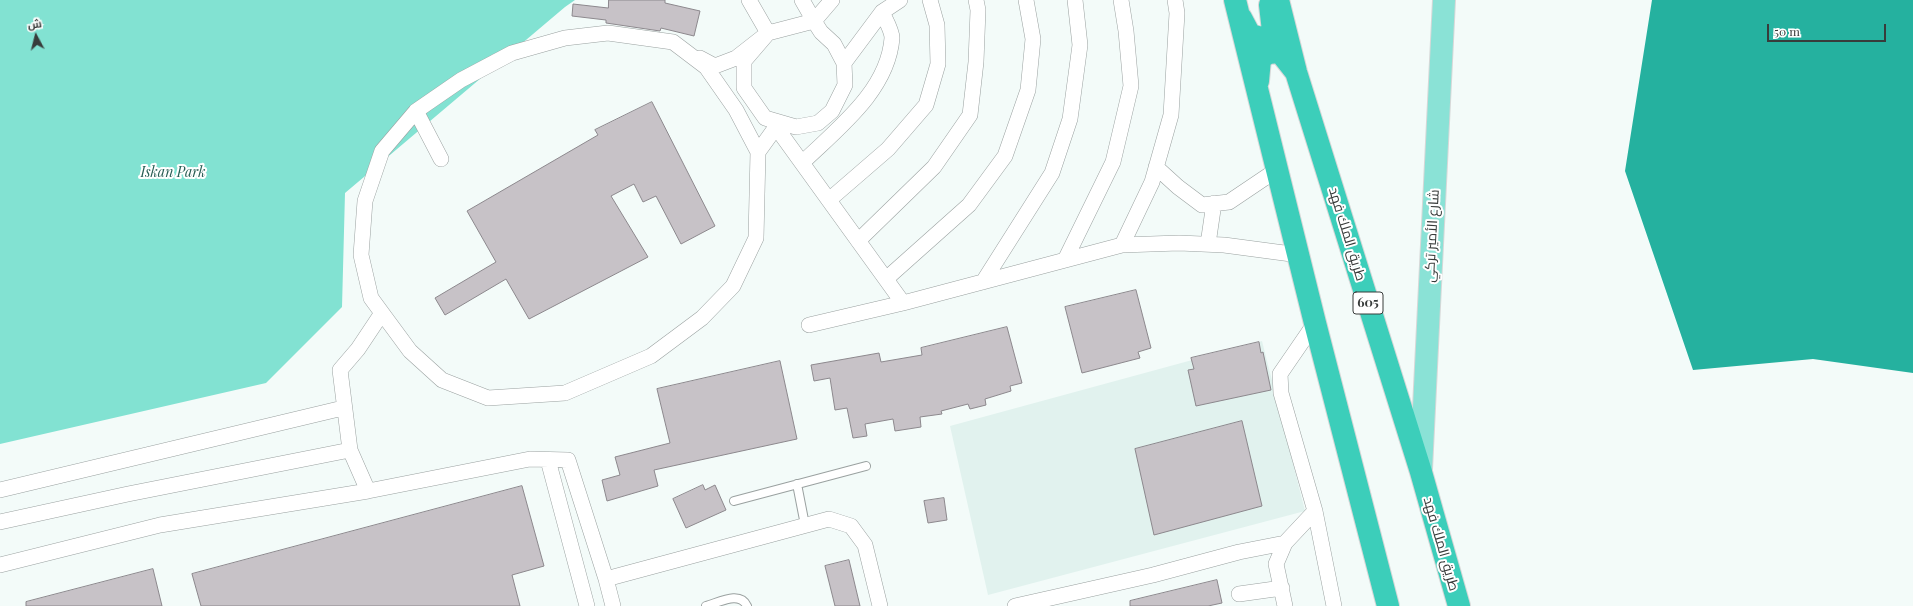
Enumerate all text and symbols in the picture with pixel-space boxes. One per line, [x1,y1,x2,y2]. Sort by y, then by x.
text: ش [27,15,42,32]
north arrow [16,16,56,56]
scale bar [1769,16,1888,42]
text: 50 m [1774,23,1800,39]
park label: Iskan Park [141,165,205,181]
street label: طريق الملك فهد [1325,185,1369,283]
street label: شارع الأمير تركي [1421,189,1443,283]
road number: 605 [1353,292,1383,314]
street label: طريق الملك فهد [1420,495,1462,593]

